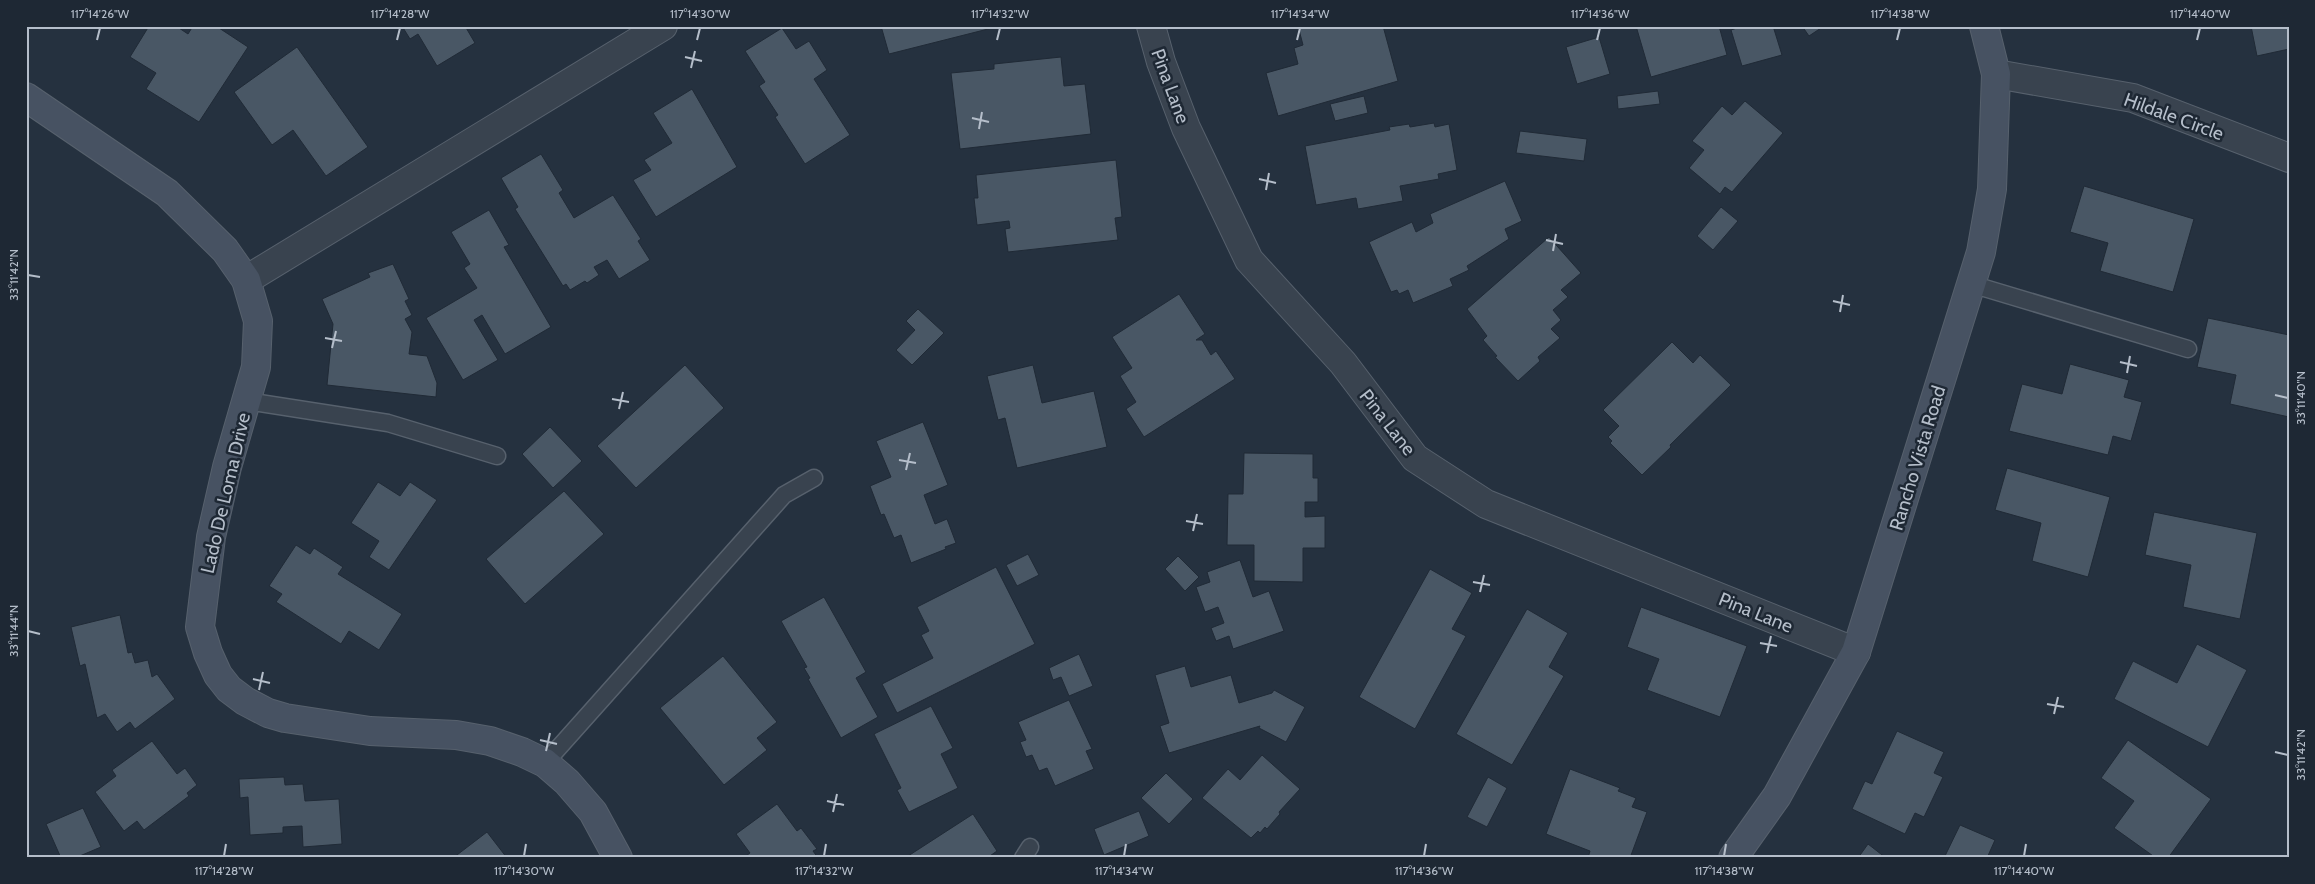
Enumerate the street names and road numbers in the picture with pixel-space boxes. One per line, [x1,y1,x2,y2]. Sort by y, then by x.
street label: Pina Lane [1146,46,1195,127]
street label: Hildale Circle [2121,88,2227,145]
street label: Rancho Vista Road [1885,383,1950,533]
street label: Pina Lane [1355,385,1421,460]
street label: Lado De Loma Drive [196,410,255,576]
street label: Pina Lane [1715,587,1796,638]

